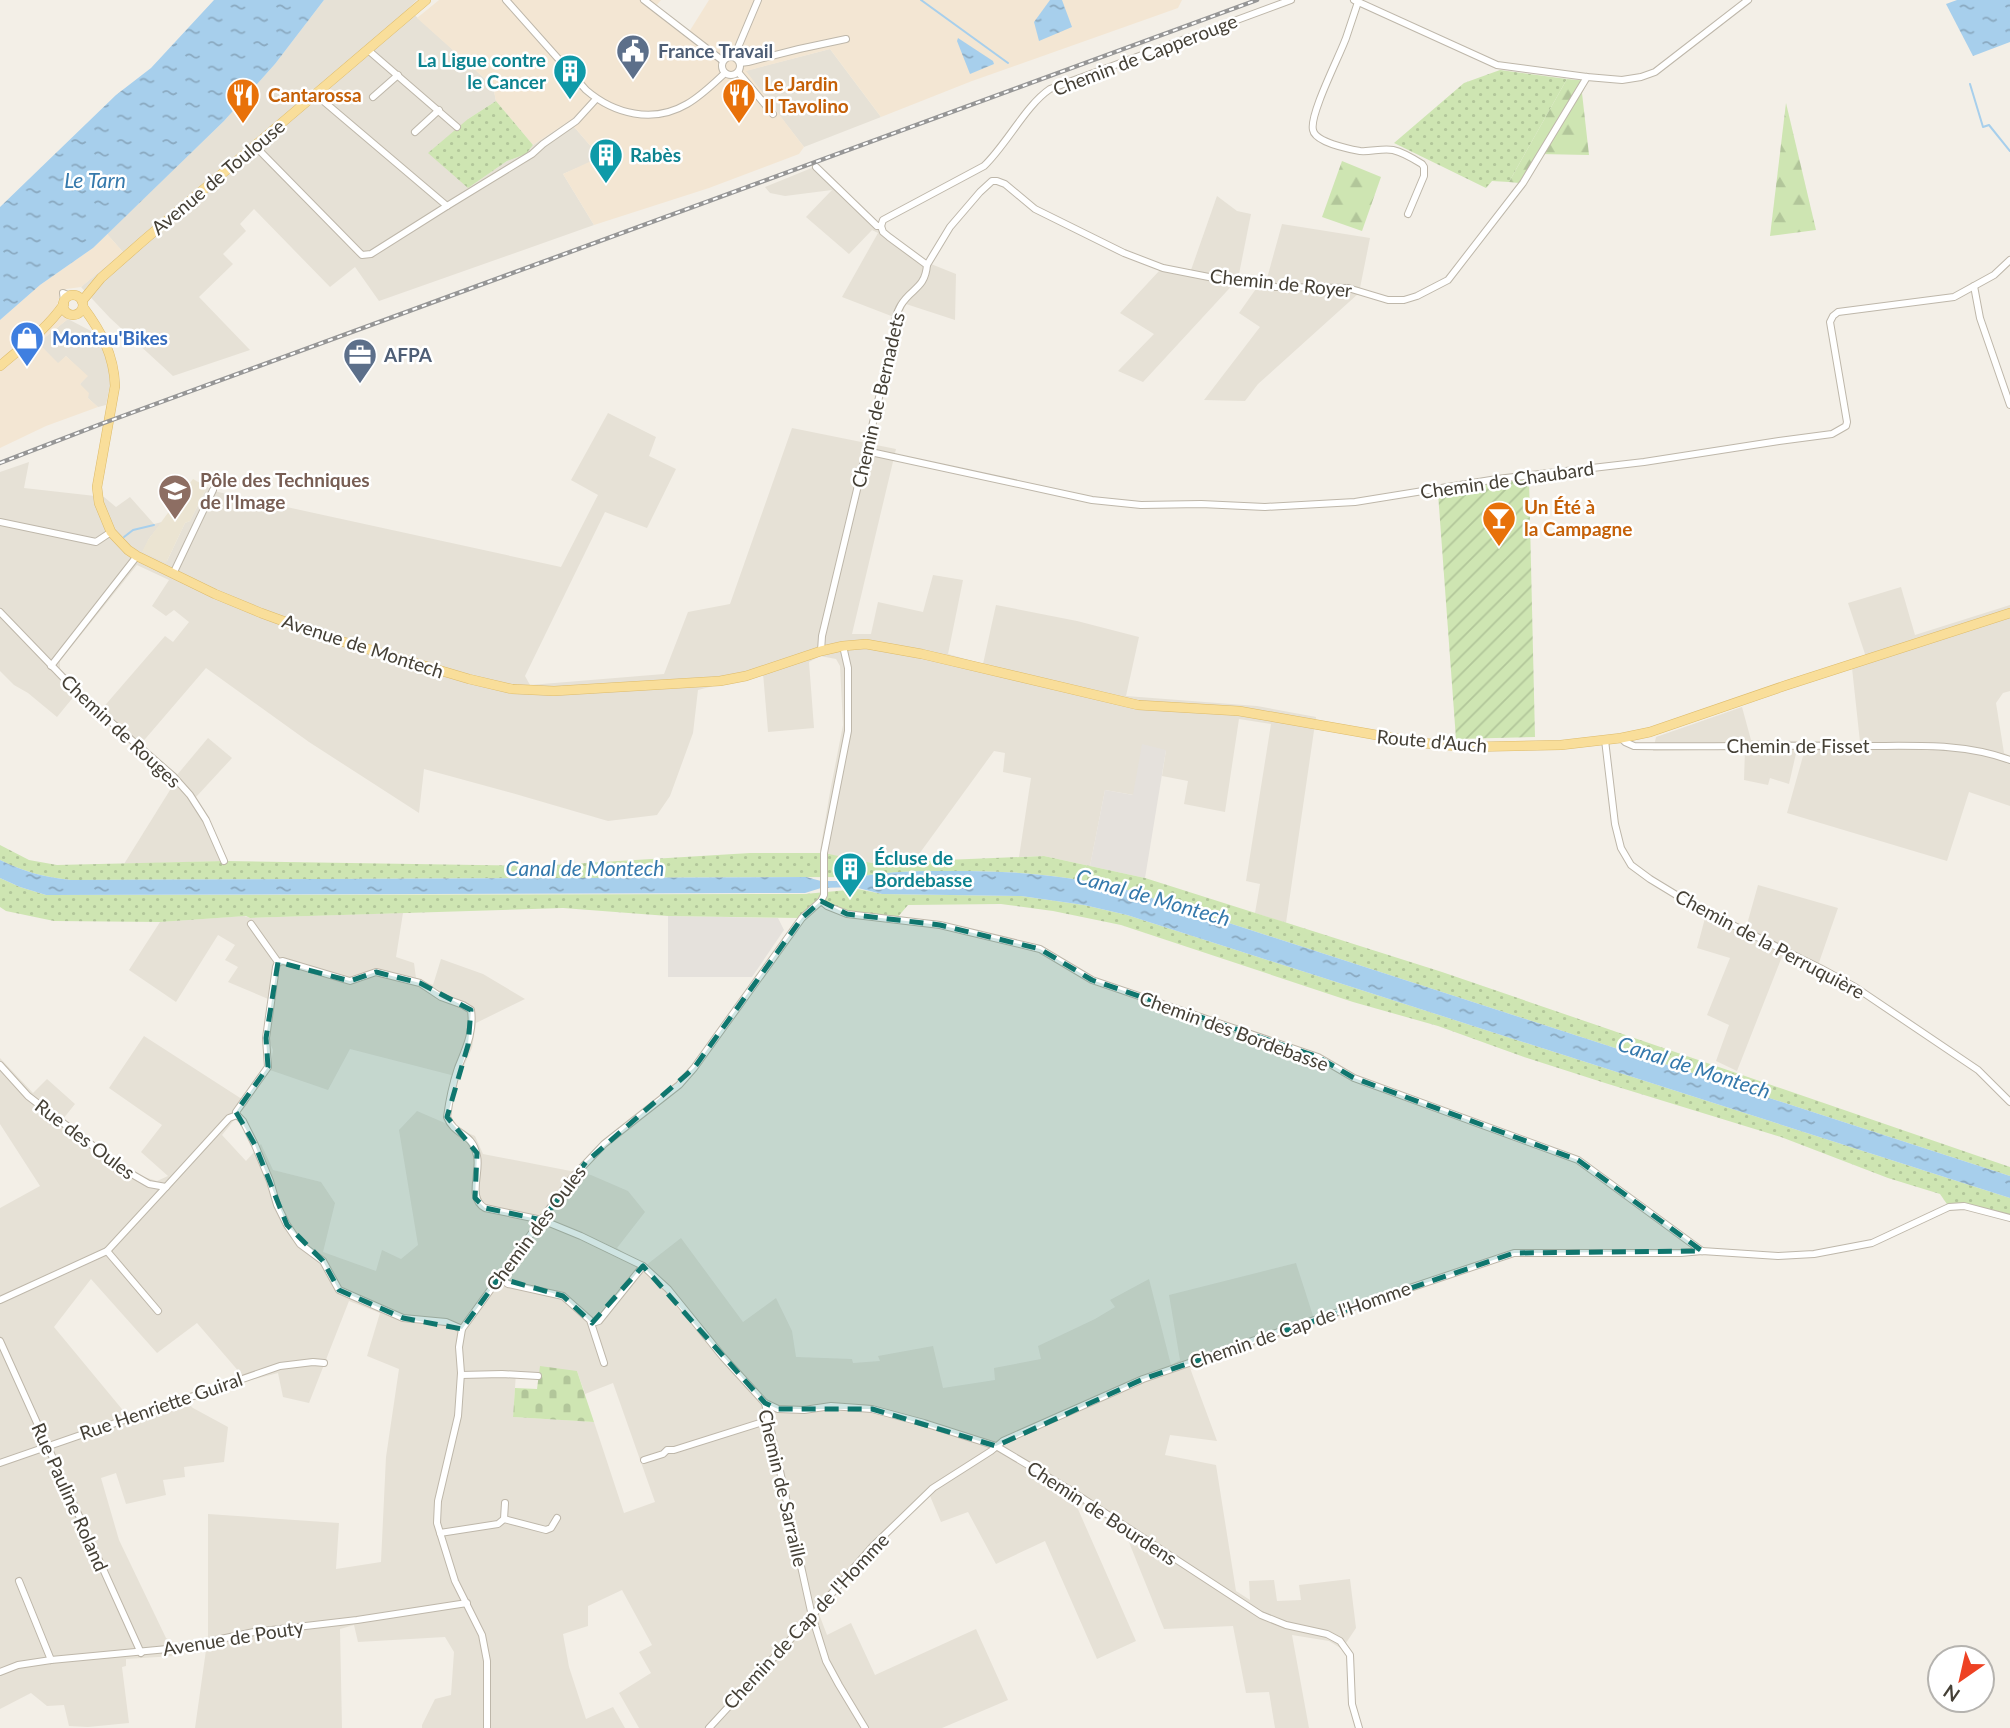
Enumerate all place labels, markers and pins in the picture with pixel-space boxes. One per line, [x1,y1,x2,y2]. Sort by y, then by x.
public building icon: France Travail [614,32,652,81]
place label: France Travail [658,39,773,62]
place label: La Ligue contre le Cancer [417,48,547,93]
building icon: La Ligue contre le Cancer [551,52,589,101]
place label: Le Jardin Il Tavolino [764,72,849,117]
restaurant icon: Cantarossa [224,76,262,125]
restaurant icon: Le Jardin Il Tavolino [720,76,758,125]
place label: Cantarossa [268,83,362,106]
building icon: Rabès [587,136,625,185]
place label: Rabès [630,143,681,166]
shop icon: Montau'Bikes [8,319,46,368]
place label: Montau'Bikes [52,326,168,349]
office icon: AFPA [341,336,379,385]
place label: AFPA [383,343,433,366]
place label: Pôle des Techniques de l'Image [200,468,370,513]
school or university icon: Pôle des Techniques de l'Image [156,472,194,521]
place label: Un Été à la Campagne [1524,495,1632,540]
bar icon: Un Été à la Campagne [1480,499,1518,548]
place label: Écluse de Bordebasse [874,846,972,891]
building icon: Écluse de Bordebasse [831,850,869,899]

